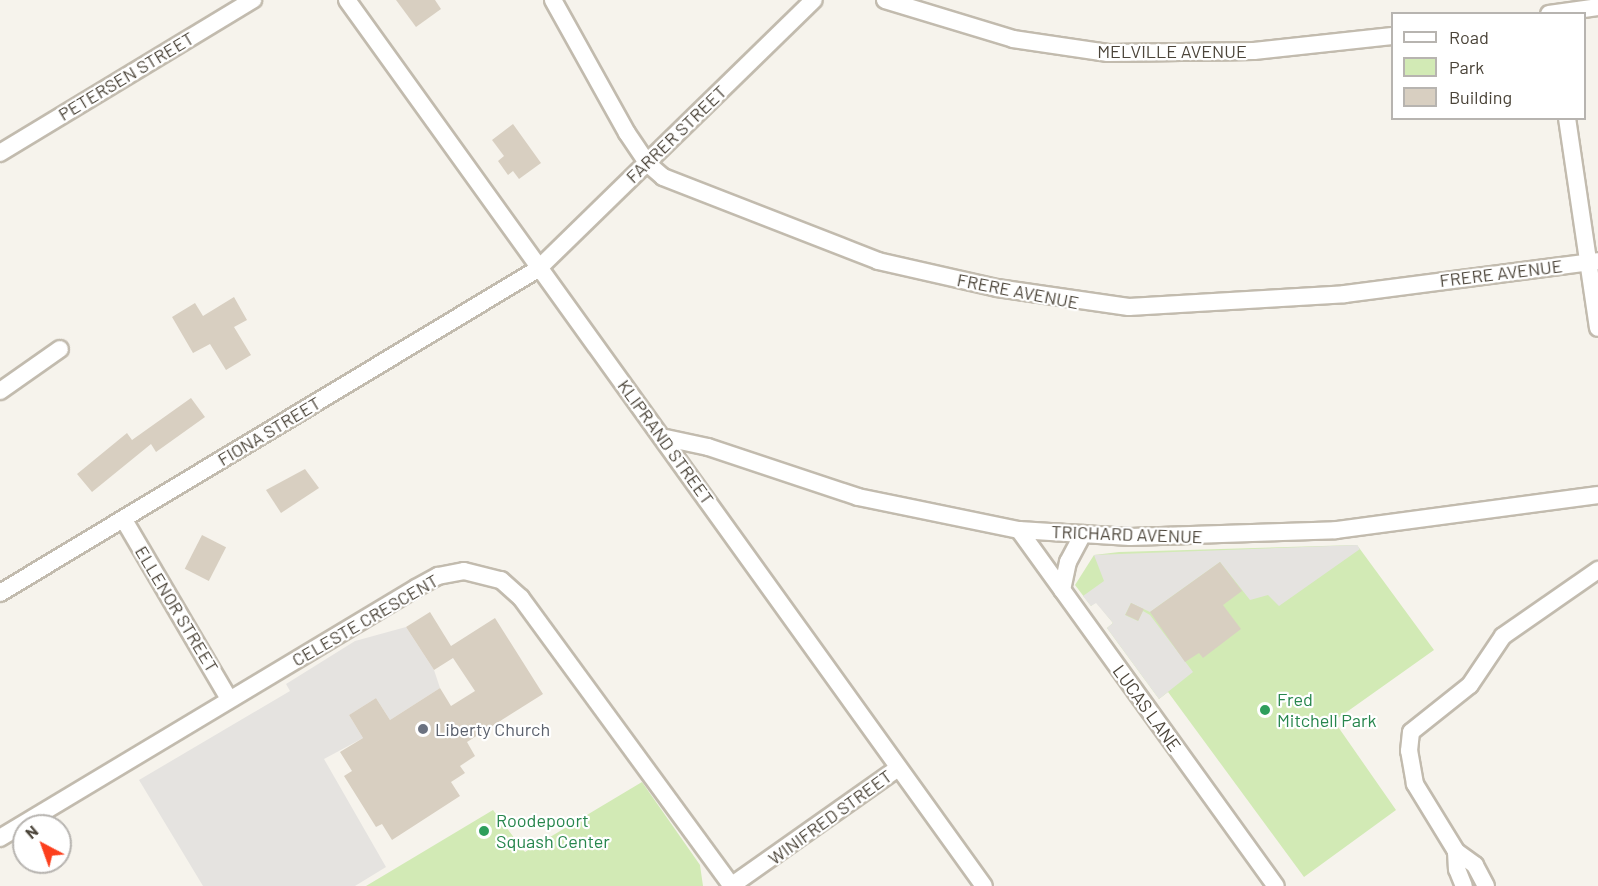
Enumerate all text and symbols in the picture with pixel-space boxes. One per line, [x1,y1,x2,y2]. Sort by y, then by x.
legend [1391,12,1586,120]
text: Road [1449,26,1489,48]
street label: PETERSEN STREET [54,27,198,125]
street label: MELVILLE AVENUE [1097,40,1247,62]
text: Park [1449,56,1484,78]
street label: FARRER STREET [621,81,731,187]
text: Building [1449,86,1512,108]
street label: FRERE AVENUE [1438,255,1564,291]
street label: FRERE AVENUE [955,269,1081,313]
street label: KLIPRAND STREET [613,375,719,509]
street label: FIONA STREET [214,392,324,470]
street label: TRICHARD AVENUE [1051,521,1203,547]
street label: ELLENOR STREET [131,542,223,676]
street label: CELESTE CRESCENT [288,569,442,671]
street label: LUCAS LANE [1108,661,1186,755]
place label: Fred Mitchell Park [1277,689,1377,732]
marker: Fred Mitchell Park [1258,703,1272,717]
place label: Liberty Church [435,718,550,740]
marker: Liberty Church [416,722,430,736]
street label: WINIFRED STREET [764,765,896,869]
place label: Roodepoort Squash Center [496,810,610,852]
north arrow [12,814,72,874]
text: N [21,821,41,842]
marker: Roodepoort Squash Center [477,824,491,838]

